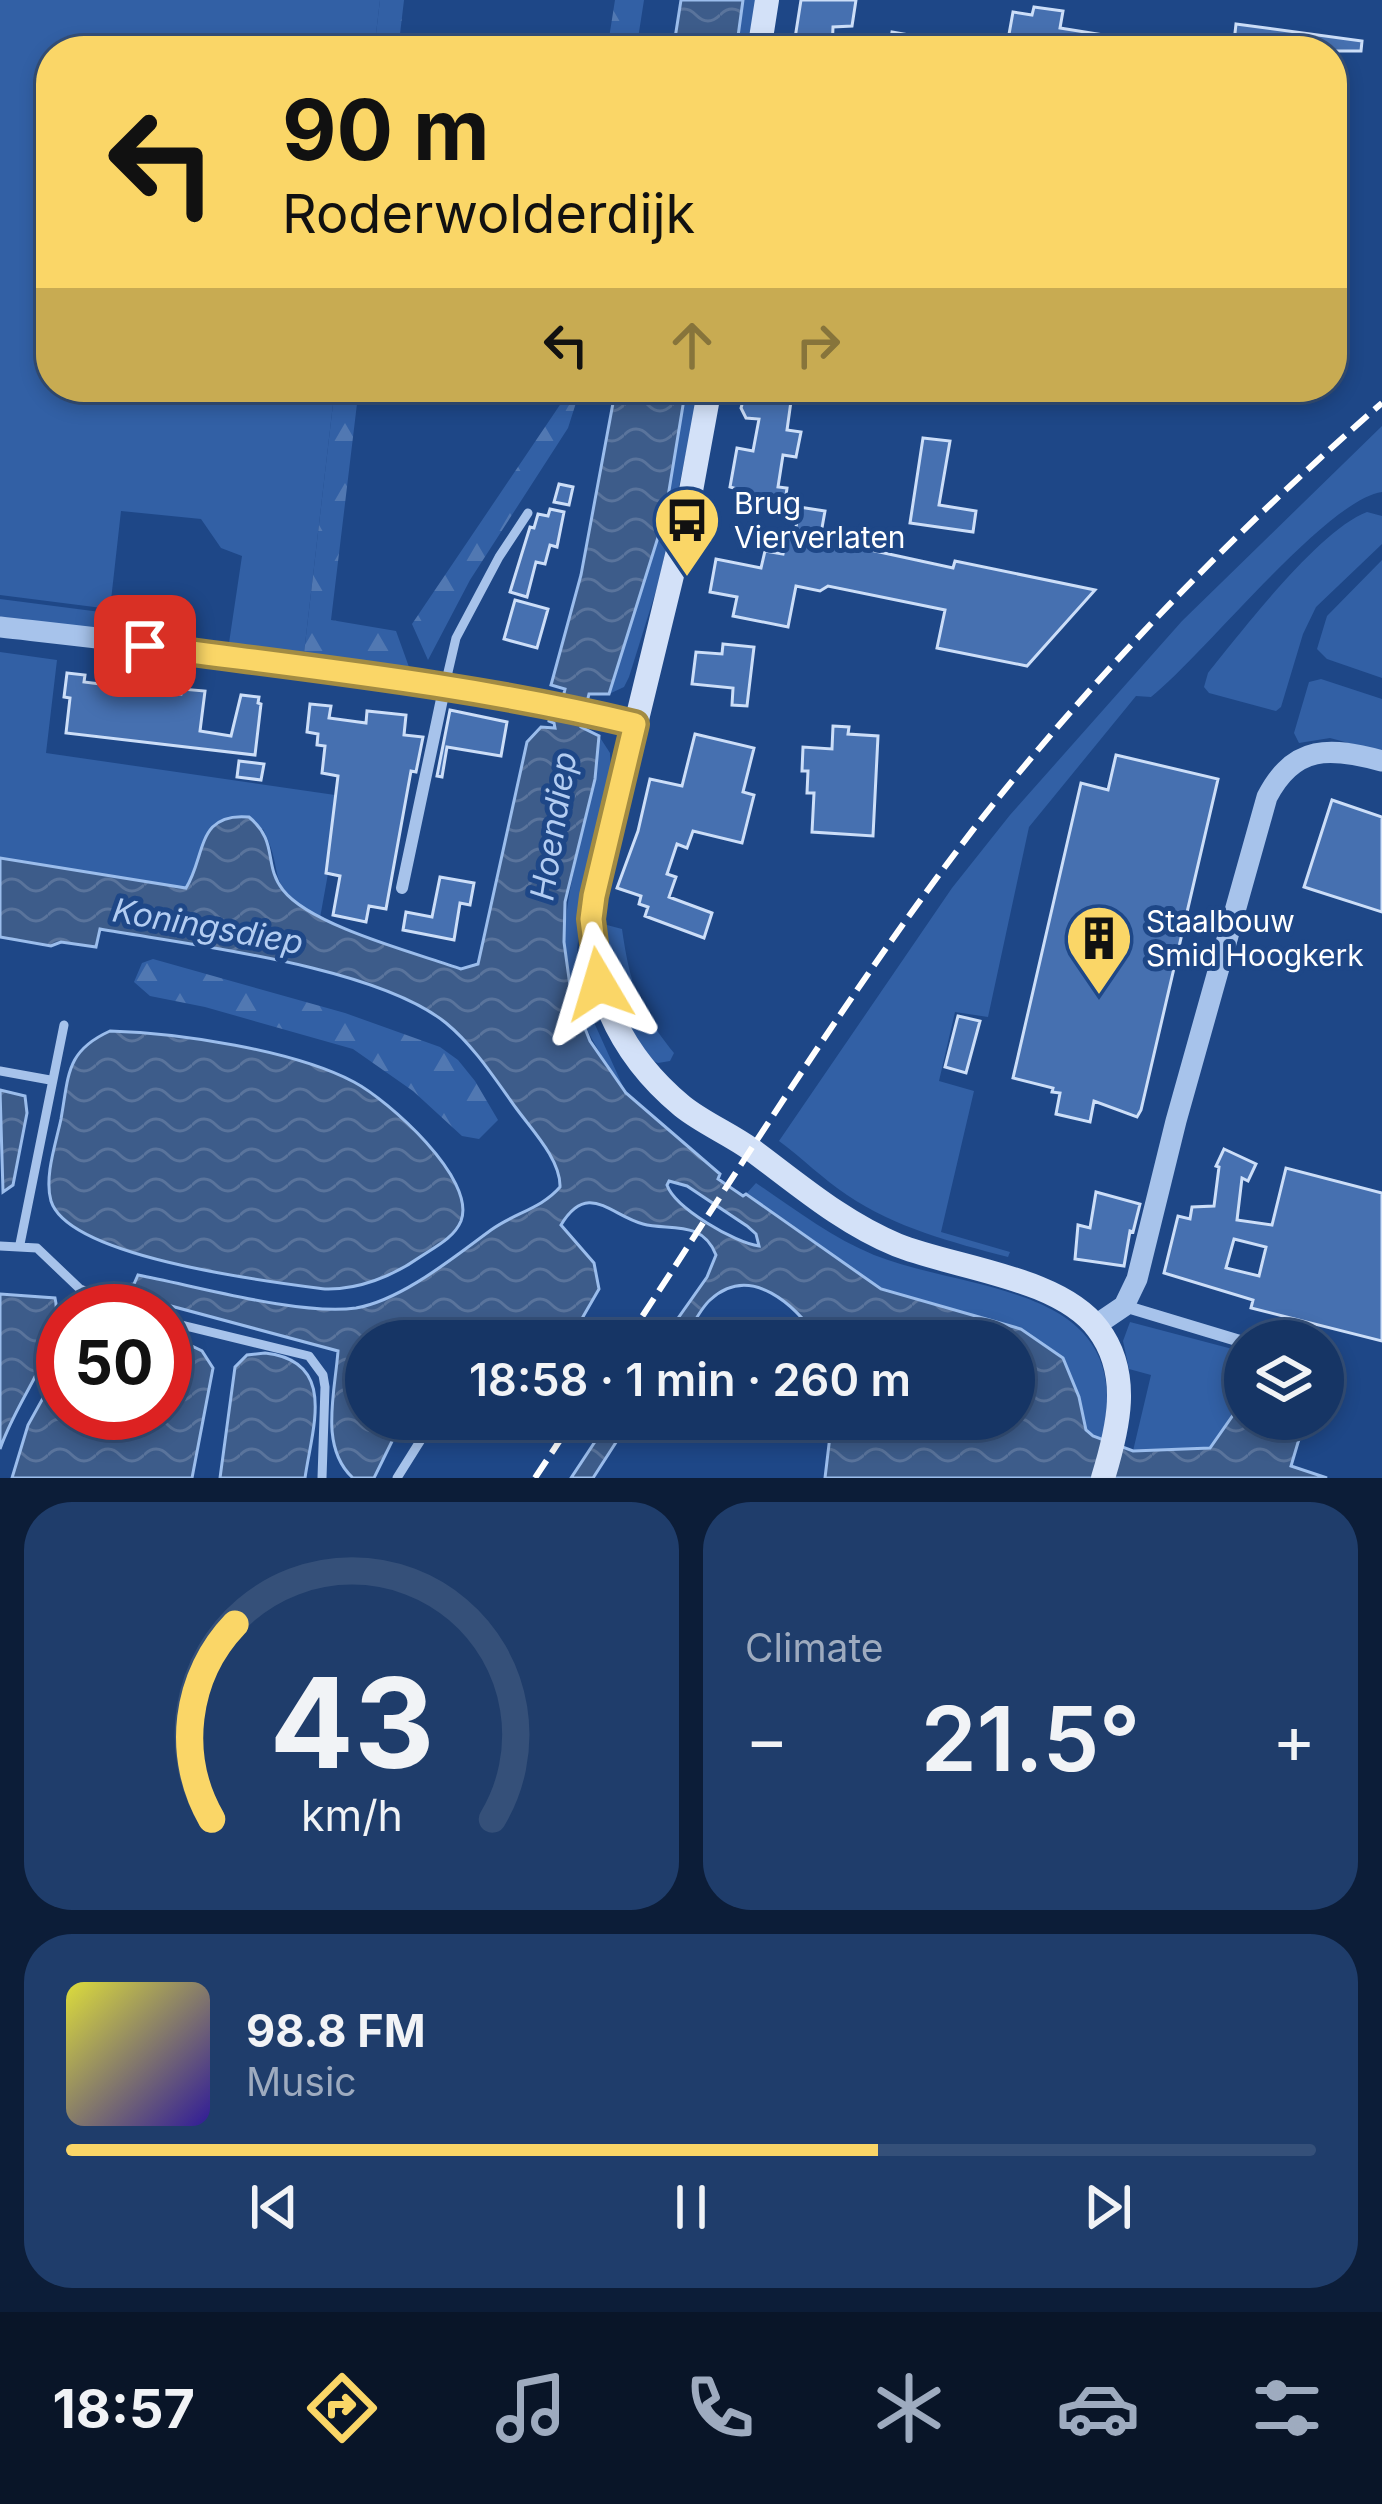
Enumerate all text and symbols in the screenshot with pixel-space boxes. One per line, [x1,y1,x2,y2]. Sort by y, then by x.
text: 90 m [282,79,490,180]
icon: left [84,84,240,240]
text: Roderwolderdijk [282,181,695,246]
icon: left [533,312,599,378]
icon: ahead [659,312,725,378]
icon: right [785,312,851,378]
bus stop icon: Brug Vierverlaten [652,485,722,579]
place label: Brug Vierverlaten [734,485,906,555]
pin [94,595,196,697]
icon: arrive [112,613,178,679]
water label: Hoendiep [521,749,585,903]
water label: Koningsdiep [110,890,306,962]
building icon: Staalbouw Smid Hoogkerk [1064,903,1134,997]
place label: Staalbouw Smid Hoogkerk [1146,903,1364,973]
position arrow [536,921,662,1047]
speed limit sign: 50 [36,1284,192,1440]
map controls [1224,1320,1344,1440]
button: layers [1224,1320,1344,1440]
text: 18:58 · 1 min · 260 m [469,1352,911,1407]
text: Climate [745,1624,884,1671]
text: 43 [269,1647,434,1798]
text: 21.5° [921,1684,1140,1793]
text: − [745,1699,789,1779]
text: + [1272,1699,1316,1779]
text: km/h [301,1789,402,1841]
text: 98.8 FM [246,2003,426,2058]
text: Music [246,2058,357,2105]
icon: previous [241,2174,307,2240]
icon: pause [658,2174,724,2240]
icon: next [1075,2174,1141,2240]
icon: directions [300,2366,384,2450]
icon: music [489,2366,573,2450]
icon: phone [678,2366,762,2450]
icon: climate [867,2366,951,2450]
icon: car [1056,2366,1140,2450]
icon: filters [1245,2366,1329,2450]
text: 18:57 [53,2376,195,2441]

